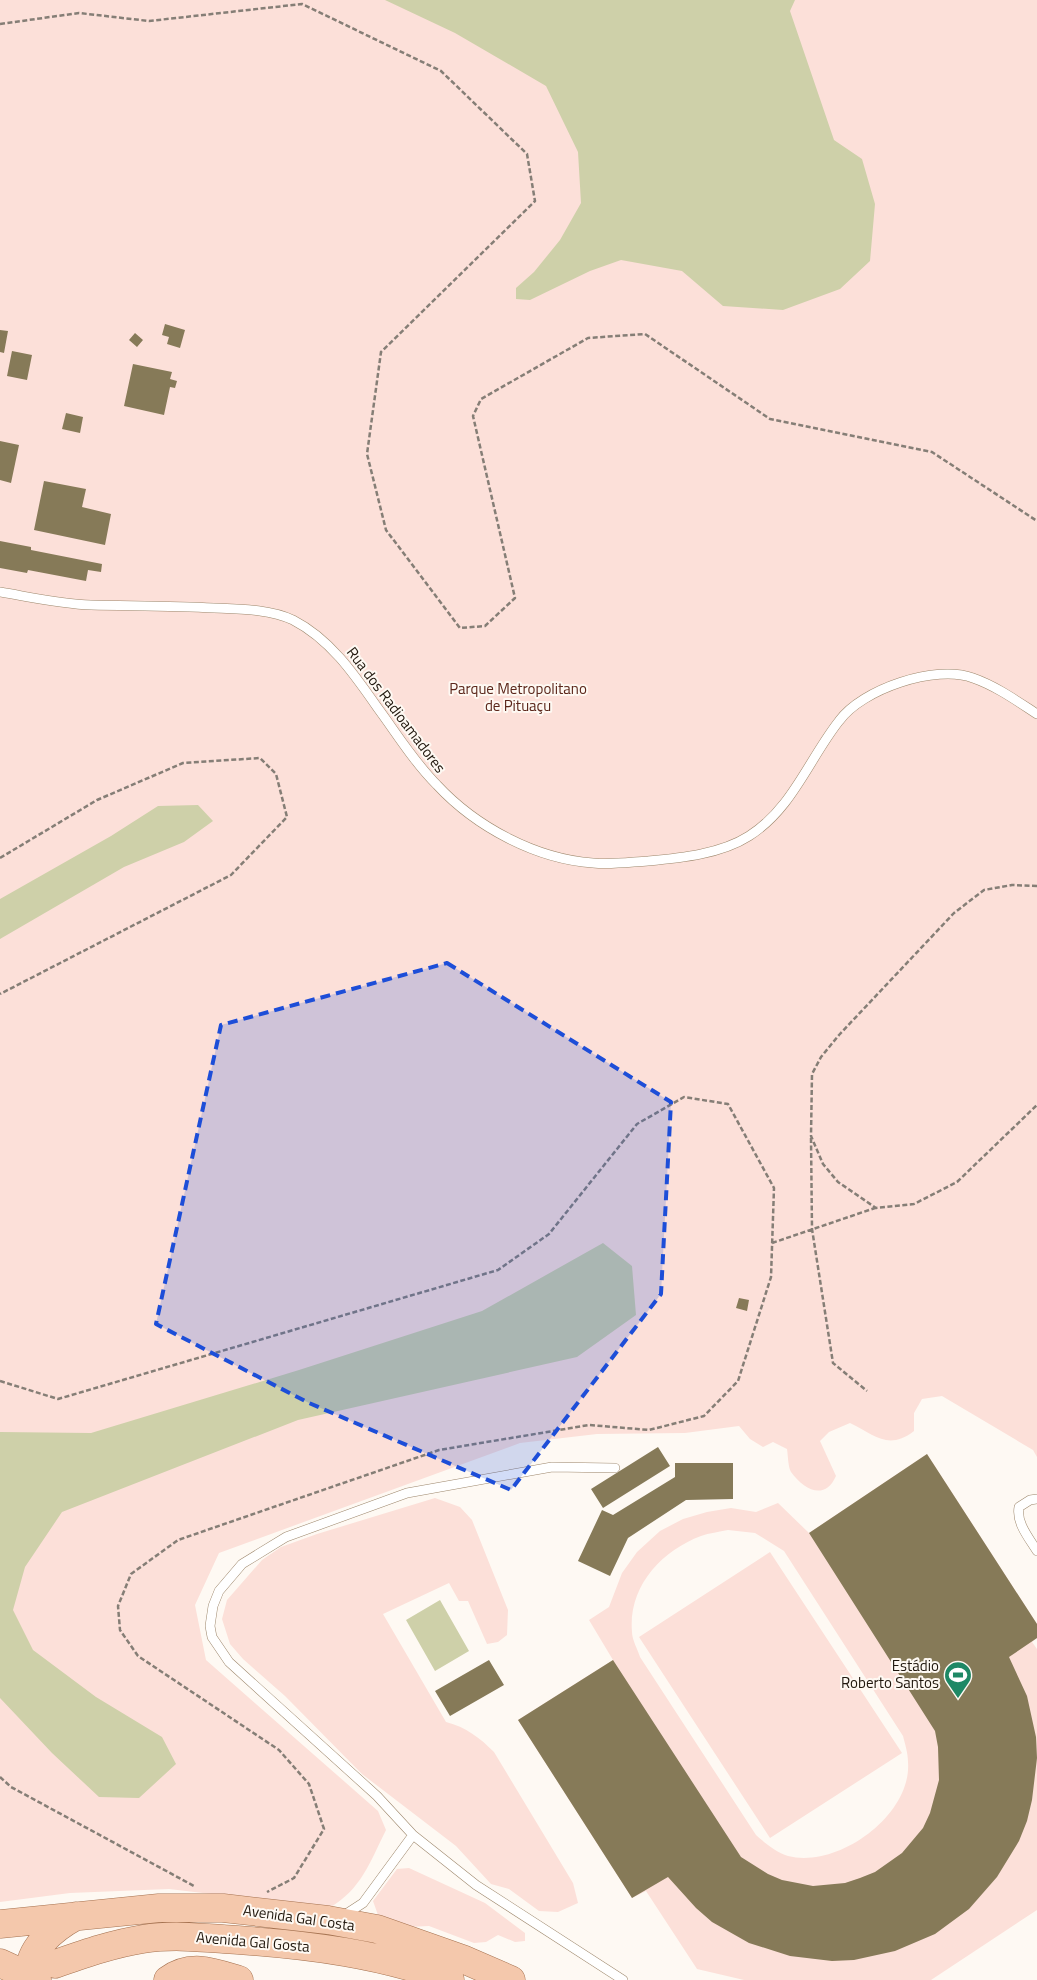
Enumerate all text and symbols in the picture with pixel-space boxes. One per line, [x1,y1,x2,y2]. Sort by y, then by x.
street label: Rua dos Radioamadores [341,642,452,778]
park label: Parque Metropolitano de Pituaçu [449,677,587,717]
place label: Estádio Roberto Santos [841,1654,939,1694]
sports icon: Estádio Roberto Santos [943,1660,973,1699]
street label: Avenida Gal Costa [242,1898,357,1937]
street label: Avenida Gal Gosta [195,1925,311,1958]

